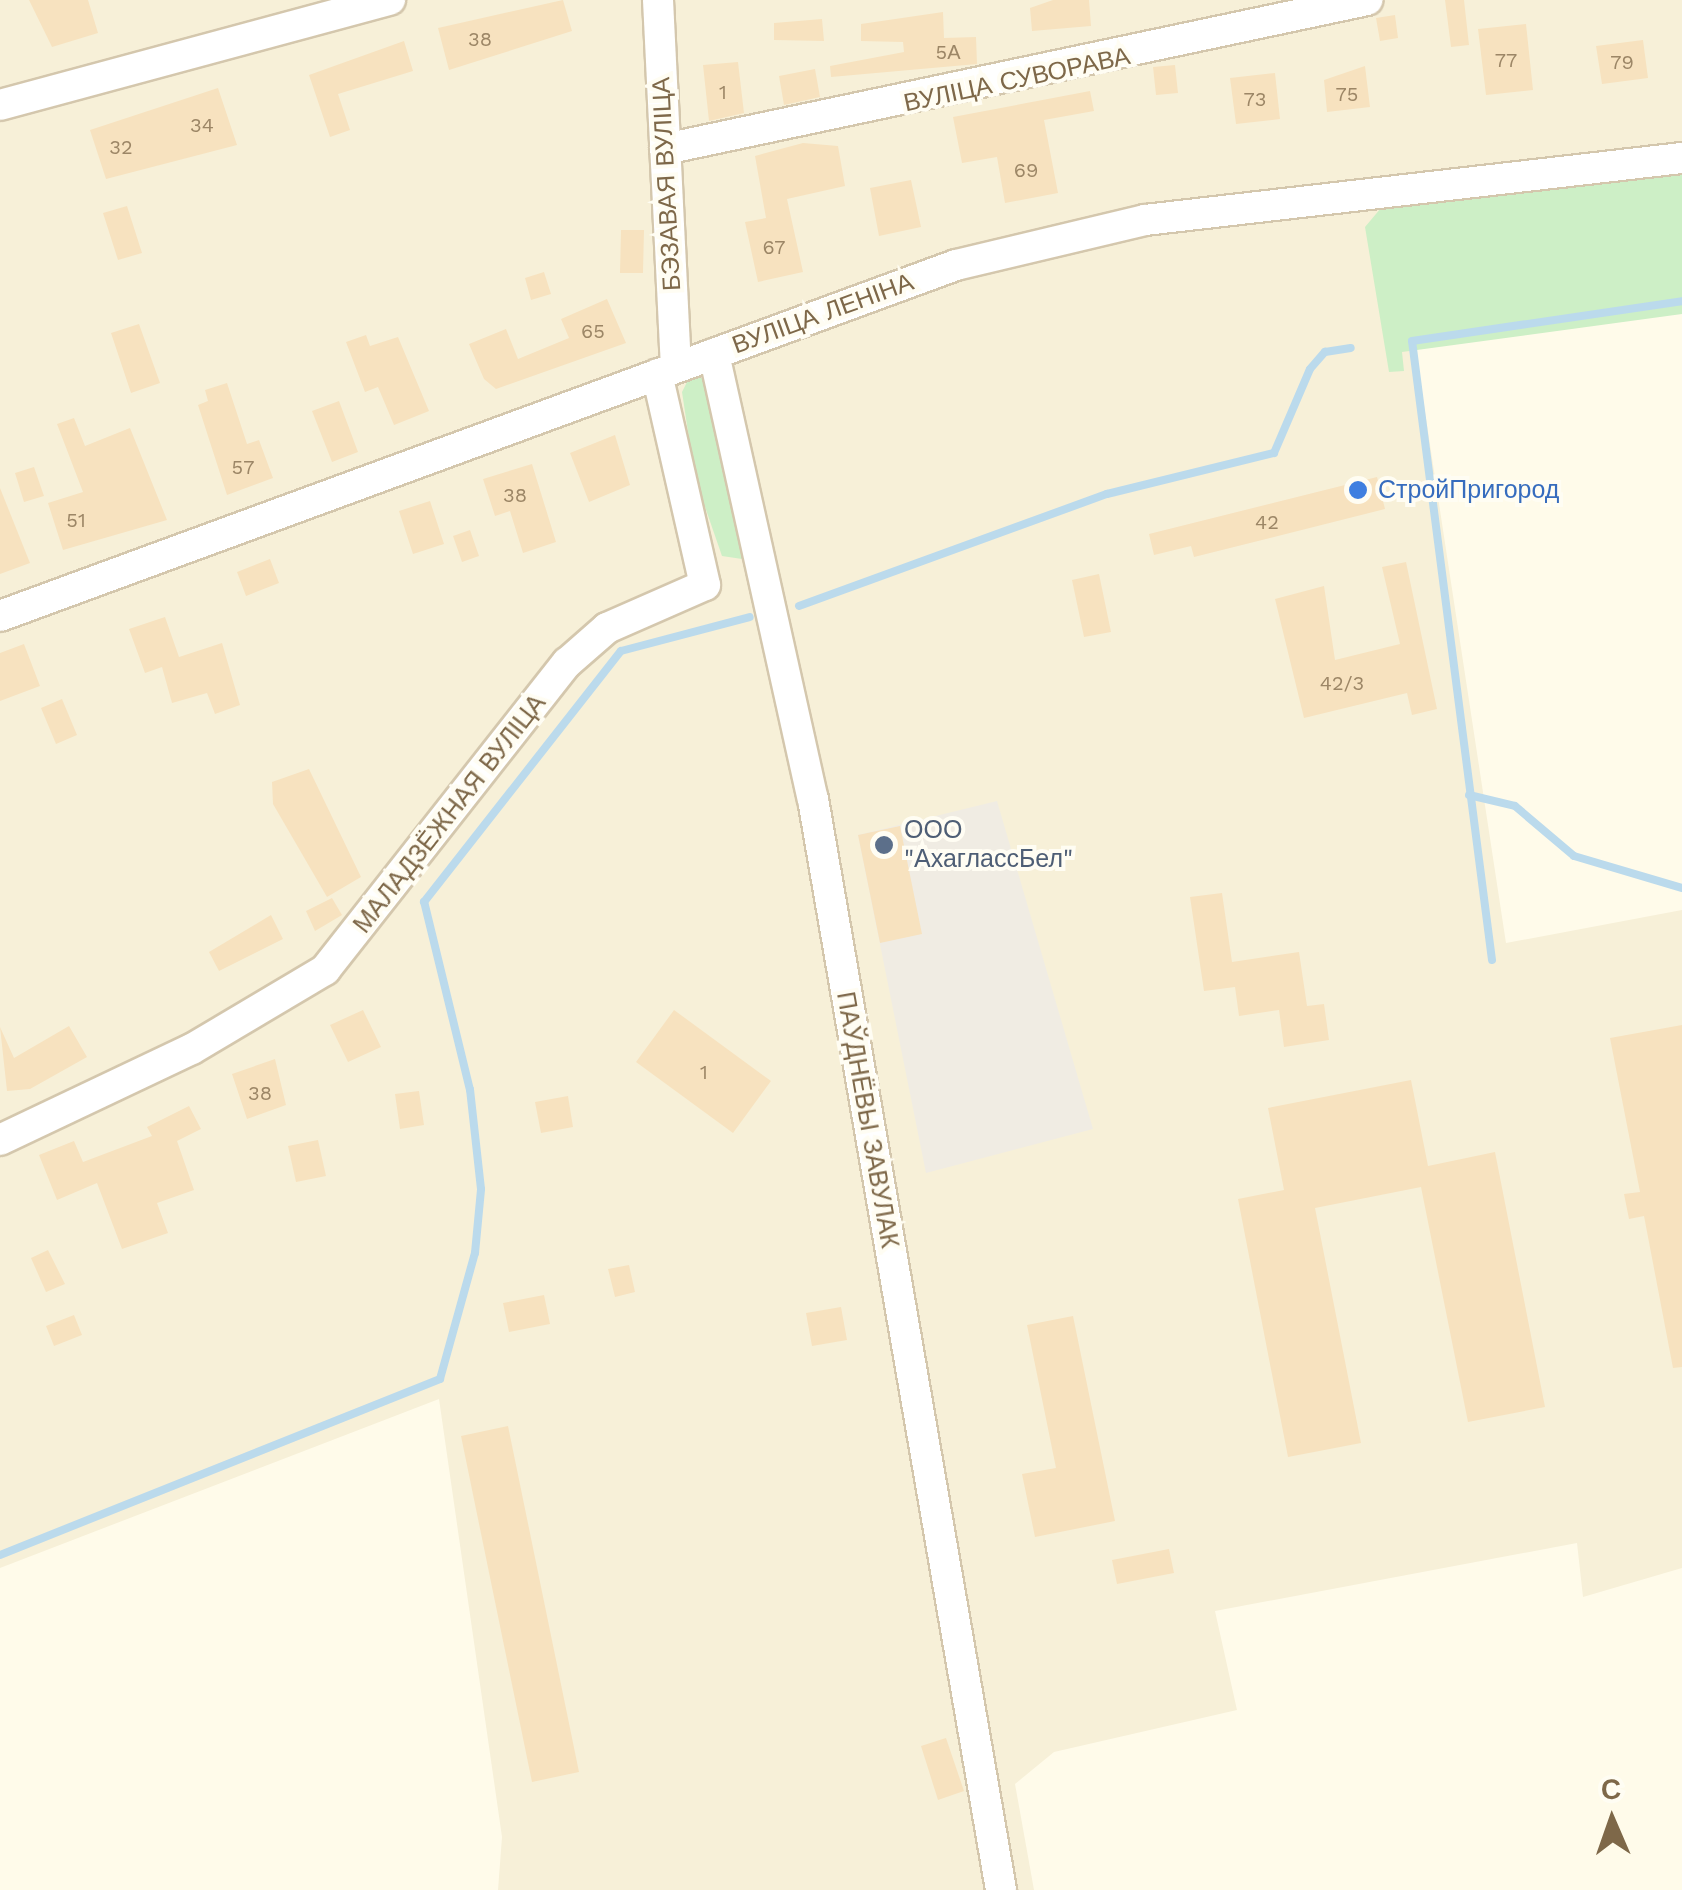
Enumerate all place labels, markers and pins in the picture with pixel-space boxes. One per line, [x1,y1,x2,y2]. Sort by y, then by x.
place label: СтройПригород [1378,475,1559,505]
marker: СтройПригород [1347,479,1369,501]
place label: ООО "АхаглассБел" [904,816,1073,875]
marker: ООО "АхаглассБел" [873,834,895,856]

